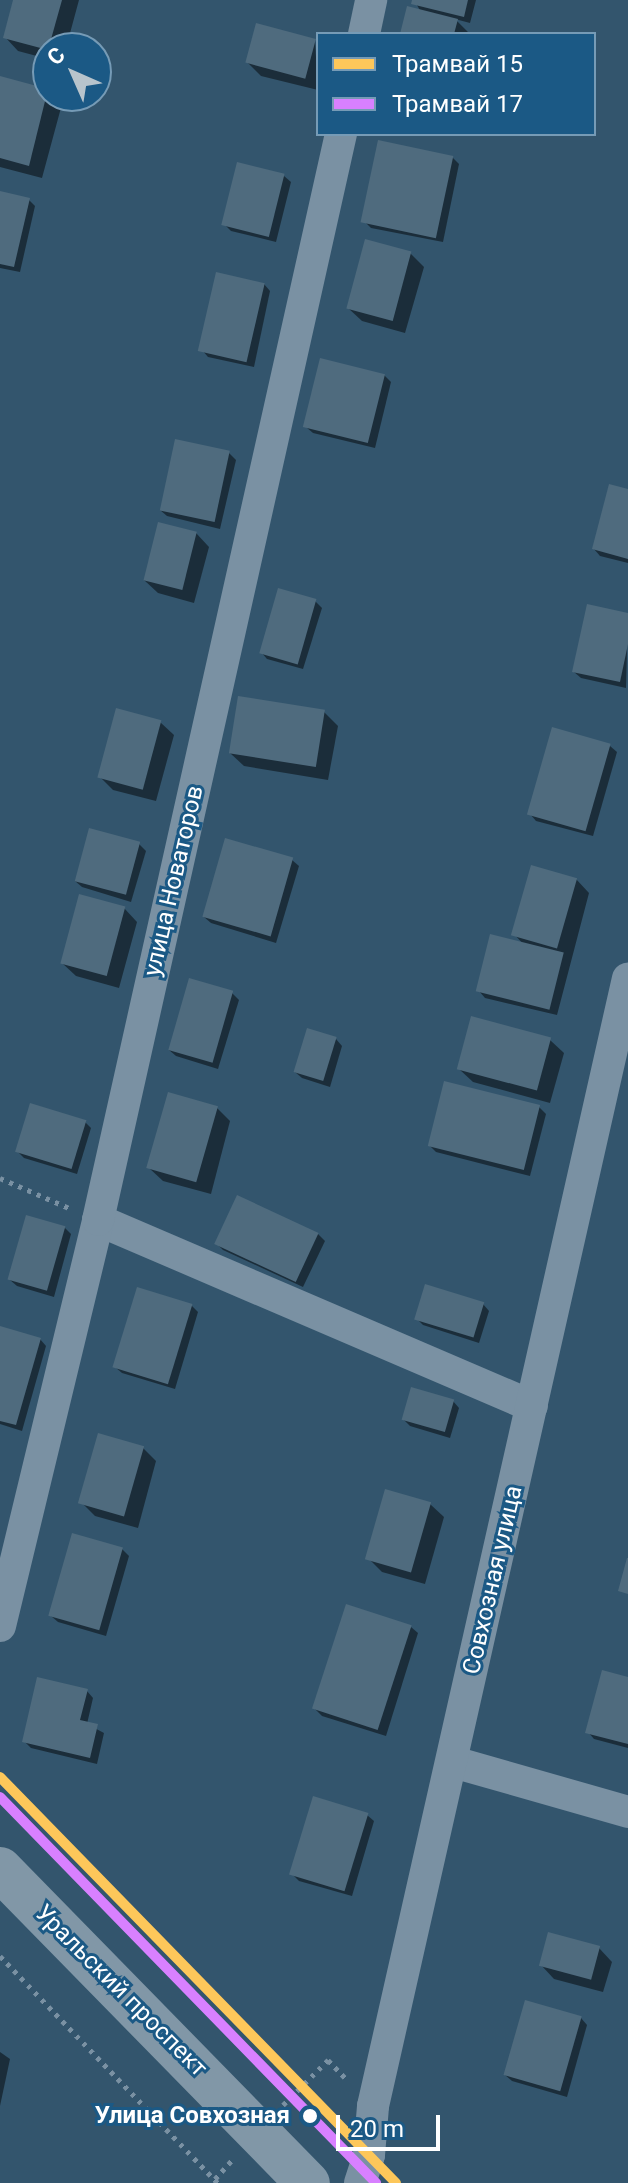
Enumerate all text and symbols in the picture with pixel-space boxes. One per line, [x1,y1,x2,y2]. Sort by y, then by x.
north arrow [32,32,112,112]
legend [316,32,596,136]
text: С [42,42,70,70]
text: Трамвай 15 [392,50,523,78]
text: Трамвай 17 [392,90,523,118]
street label: улица Новаторов [138,783,210,979]
street label: Совхозная улица [457,1483,529,1677]
street label: Уральский проспект [29,1899,213,2083]
scale bar [340,2099,444,2149]
place label: Улица Совхозная [95,2102,290,2130]
marker: Улица Совхозная [297,2103,323,2129]
text: 20 m [350,2115,404,2143]

